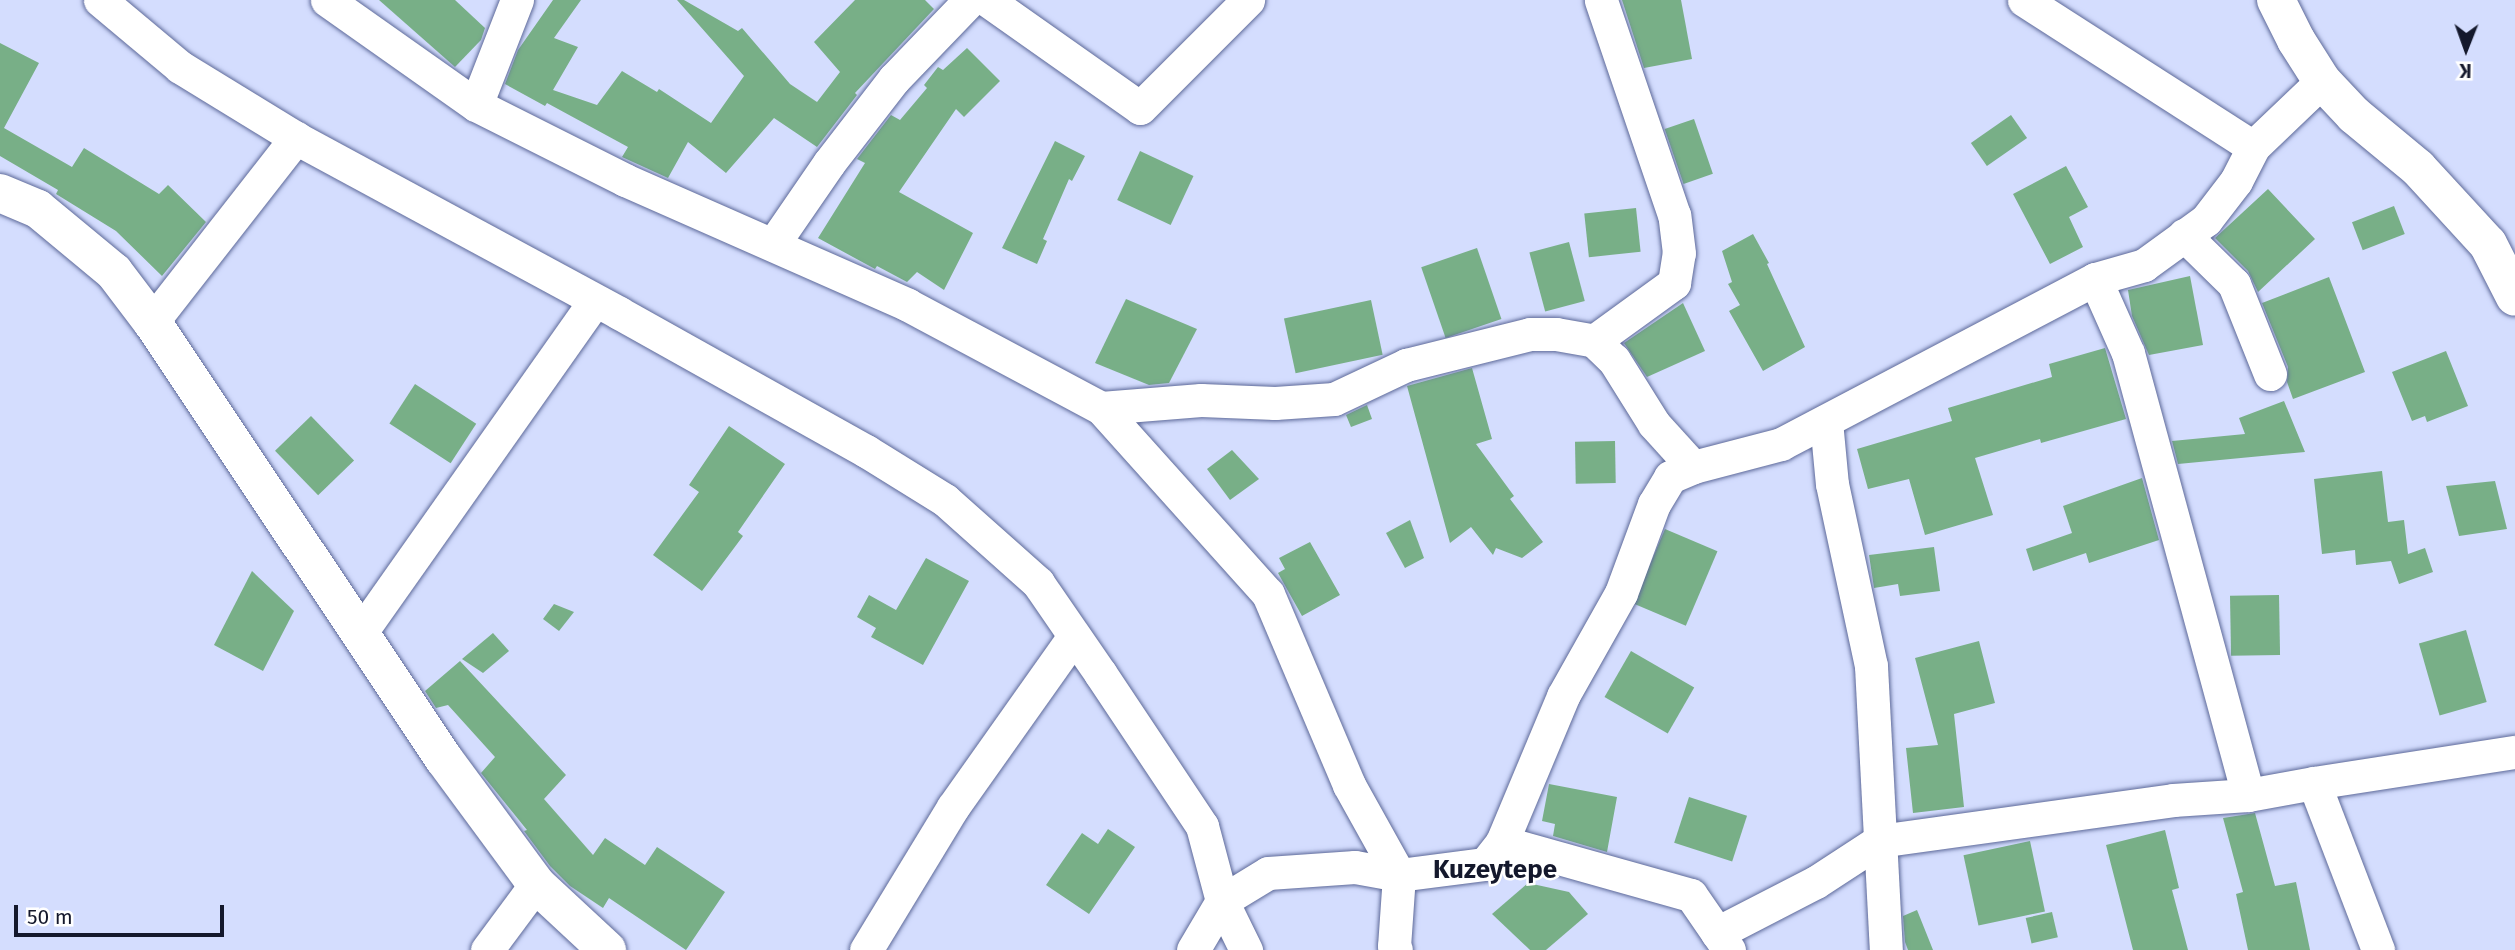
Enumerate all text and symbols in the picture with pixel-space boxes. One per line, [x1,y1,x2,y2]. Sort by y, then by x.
north arrow [2431,14,2501,84]
text: K [2459,59,2472,82]
district label: Kuzeytepe [1433,854,1557,886]
scale bar [18,890,228,934]
text: 50 m [27,904,73,930]

